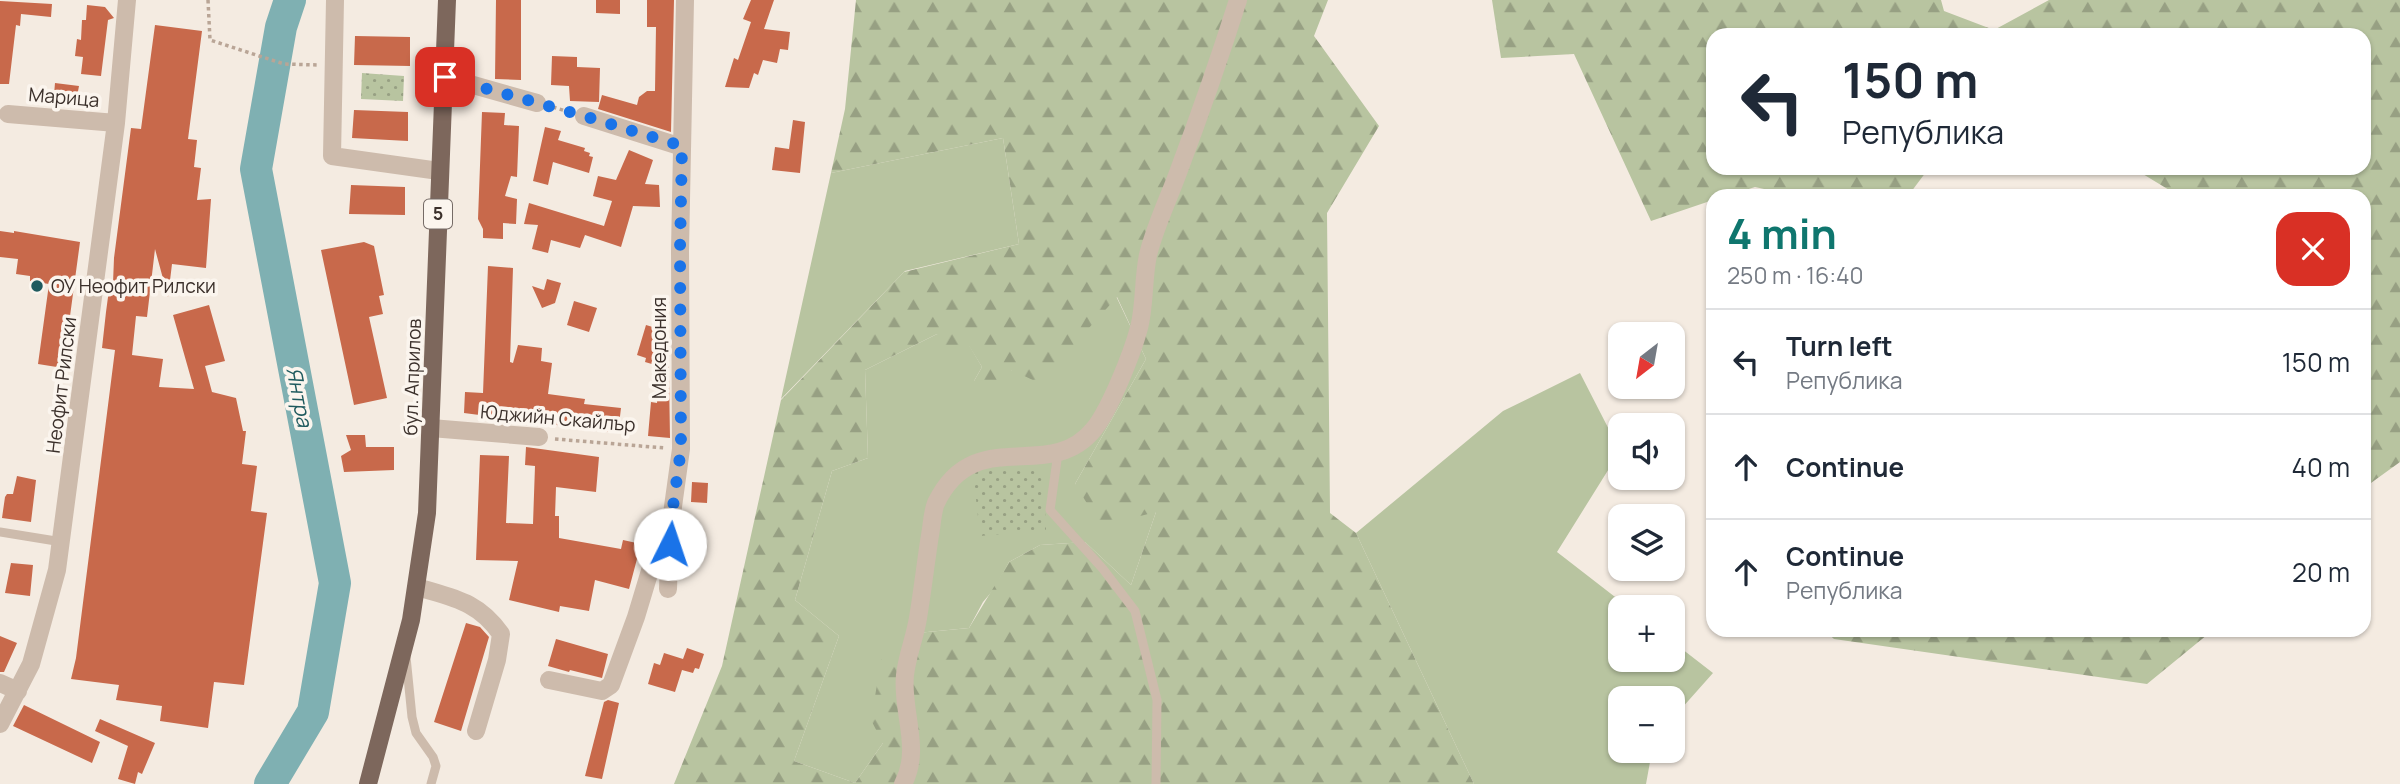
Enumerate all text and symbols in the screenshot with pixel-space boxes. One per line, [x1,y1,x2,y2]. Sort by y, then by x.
text: 150 m [1842,46,1978,113]
pin [415,47,475,107]
icon: left [1727,56,1818,147]
icon: arrive [426,58,464,96]
street label: Марица [28,81,100,113]
text: Република [1842,110,2004,154]
road number: 5 [424,200,452,229]
text: 4 min [1727,204,1837,262]
button: close [2276,212,2350,286]
text: 250 m · 16:40 [1727,259,1864,291]
place label: ОУ Неофит Рилски [51,273,216,299]
marker: ОУ Неофит Рилски [29,278,45,294]
street label: Македония [646,297,672,399]
street label: Неофит Рилски [40,315,82,455]
street label: бул. Априлов [397,318,427,436]
north arrow [1608,322,1685,399]
map controls [1608,322,1685,763]
text: Turn left [1786,328,1893,364]
icon: left [1727,343,1765,381]
text: 150 m [2282,344,2350,380]
water label: Янтра [280,364,320,430]
text: Република [1786,364,1902,396]
street label: Юджийн Скайлър [479,398,637,438]
button: sound [1608,413,1685,490]
icon: ahead [1727,448,1765,486]
text: Continue [1786,449,1904,485]
text: 40 m [2292,449,2350,485]
button: layers [1608,504,1685,581]
position arrow [633,507,707,581]
text: Continue [1786,538,1904,574]
icon: ahead [1727,553,1765,591]
text: 20 m [2292,554,2350,590]
text: Република [1786,574,1902,606]
button: + [1608,595,1685,672]
button: − [1608,686,1685,763]

